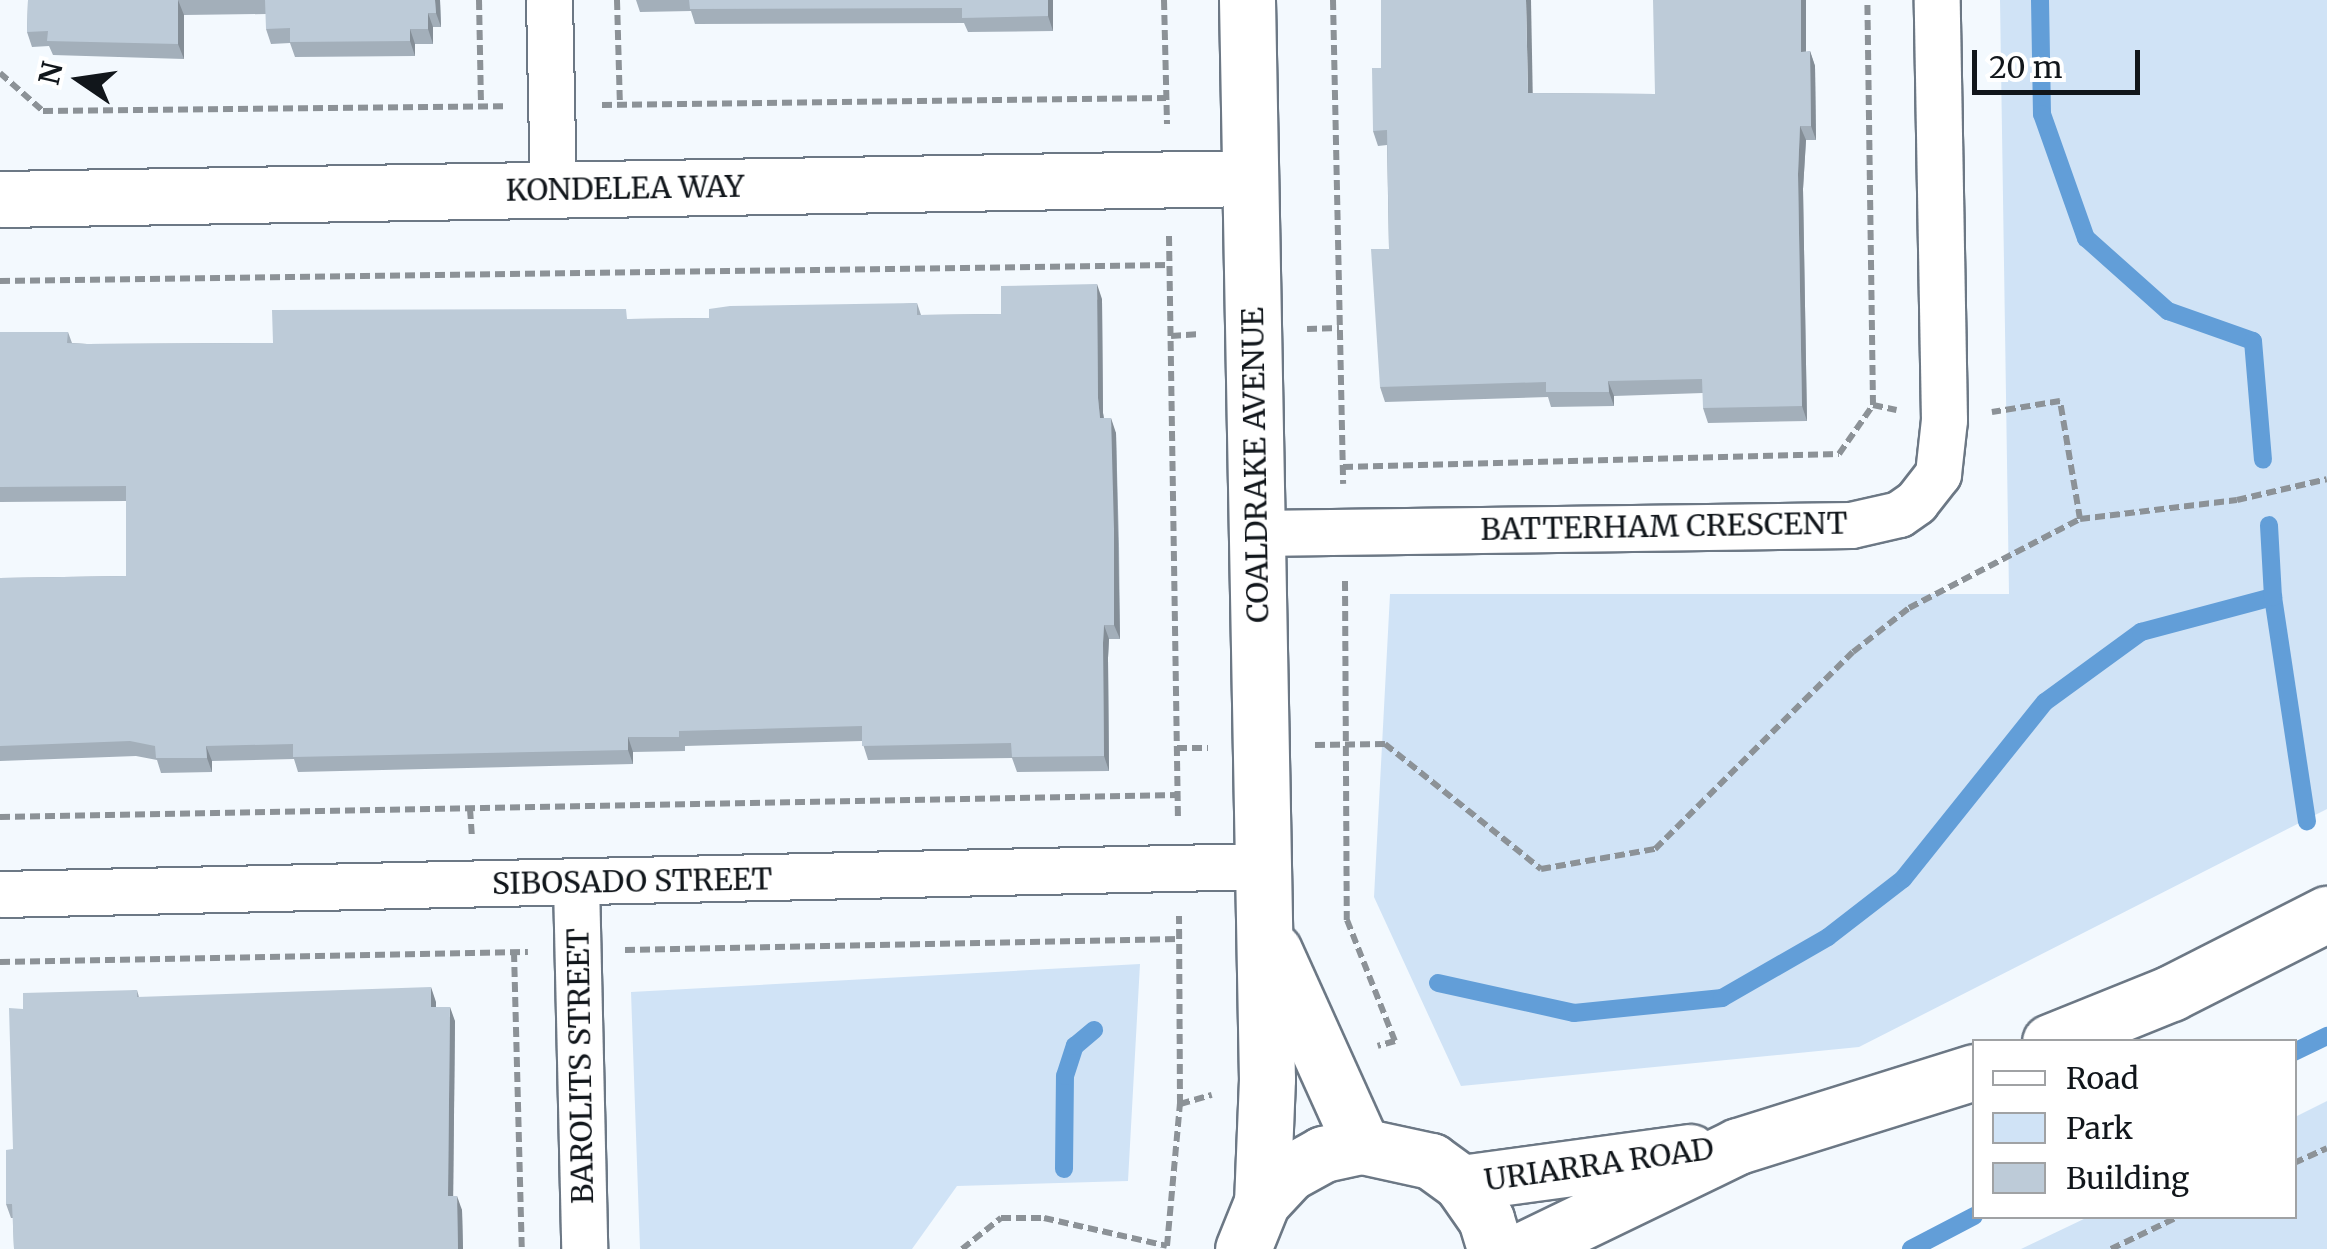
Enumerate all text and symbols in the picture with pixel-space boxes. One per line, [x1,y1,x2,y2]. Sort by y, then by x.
north arrow [30,30,130,130]
scale bar [1977,30,2144,92]
text: 20 m [1989,48,2062,86]
text: N [31,58,71,88]
street label: KONDELEA WAY [505,168,745,208]
street label: COALDRAKE AVENUE [1234,307,1276,623]
street label: BATTERHAM CRESCENT [1480,505,1848,547]
street label: SIBOSADO STREET [492,861,772,901]
street label: BAROLITS STREET [560,928,600,1204]
legend [1972,1039,2297,1219]
text: Road [2066,1059,2139,1097]
text: Park [2066,1109,2133,1147]
street label: URIARRA ROAD [1482,1130,1716,1198]
text: Building [2066,1159,2189,1197]

